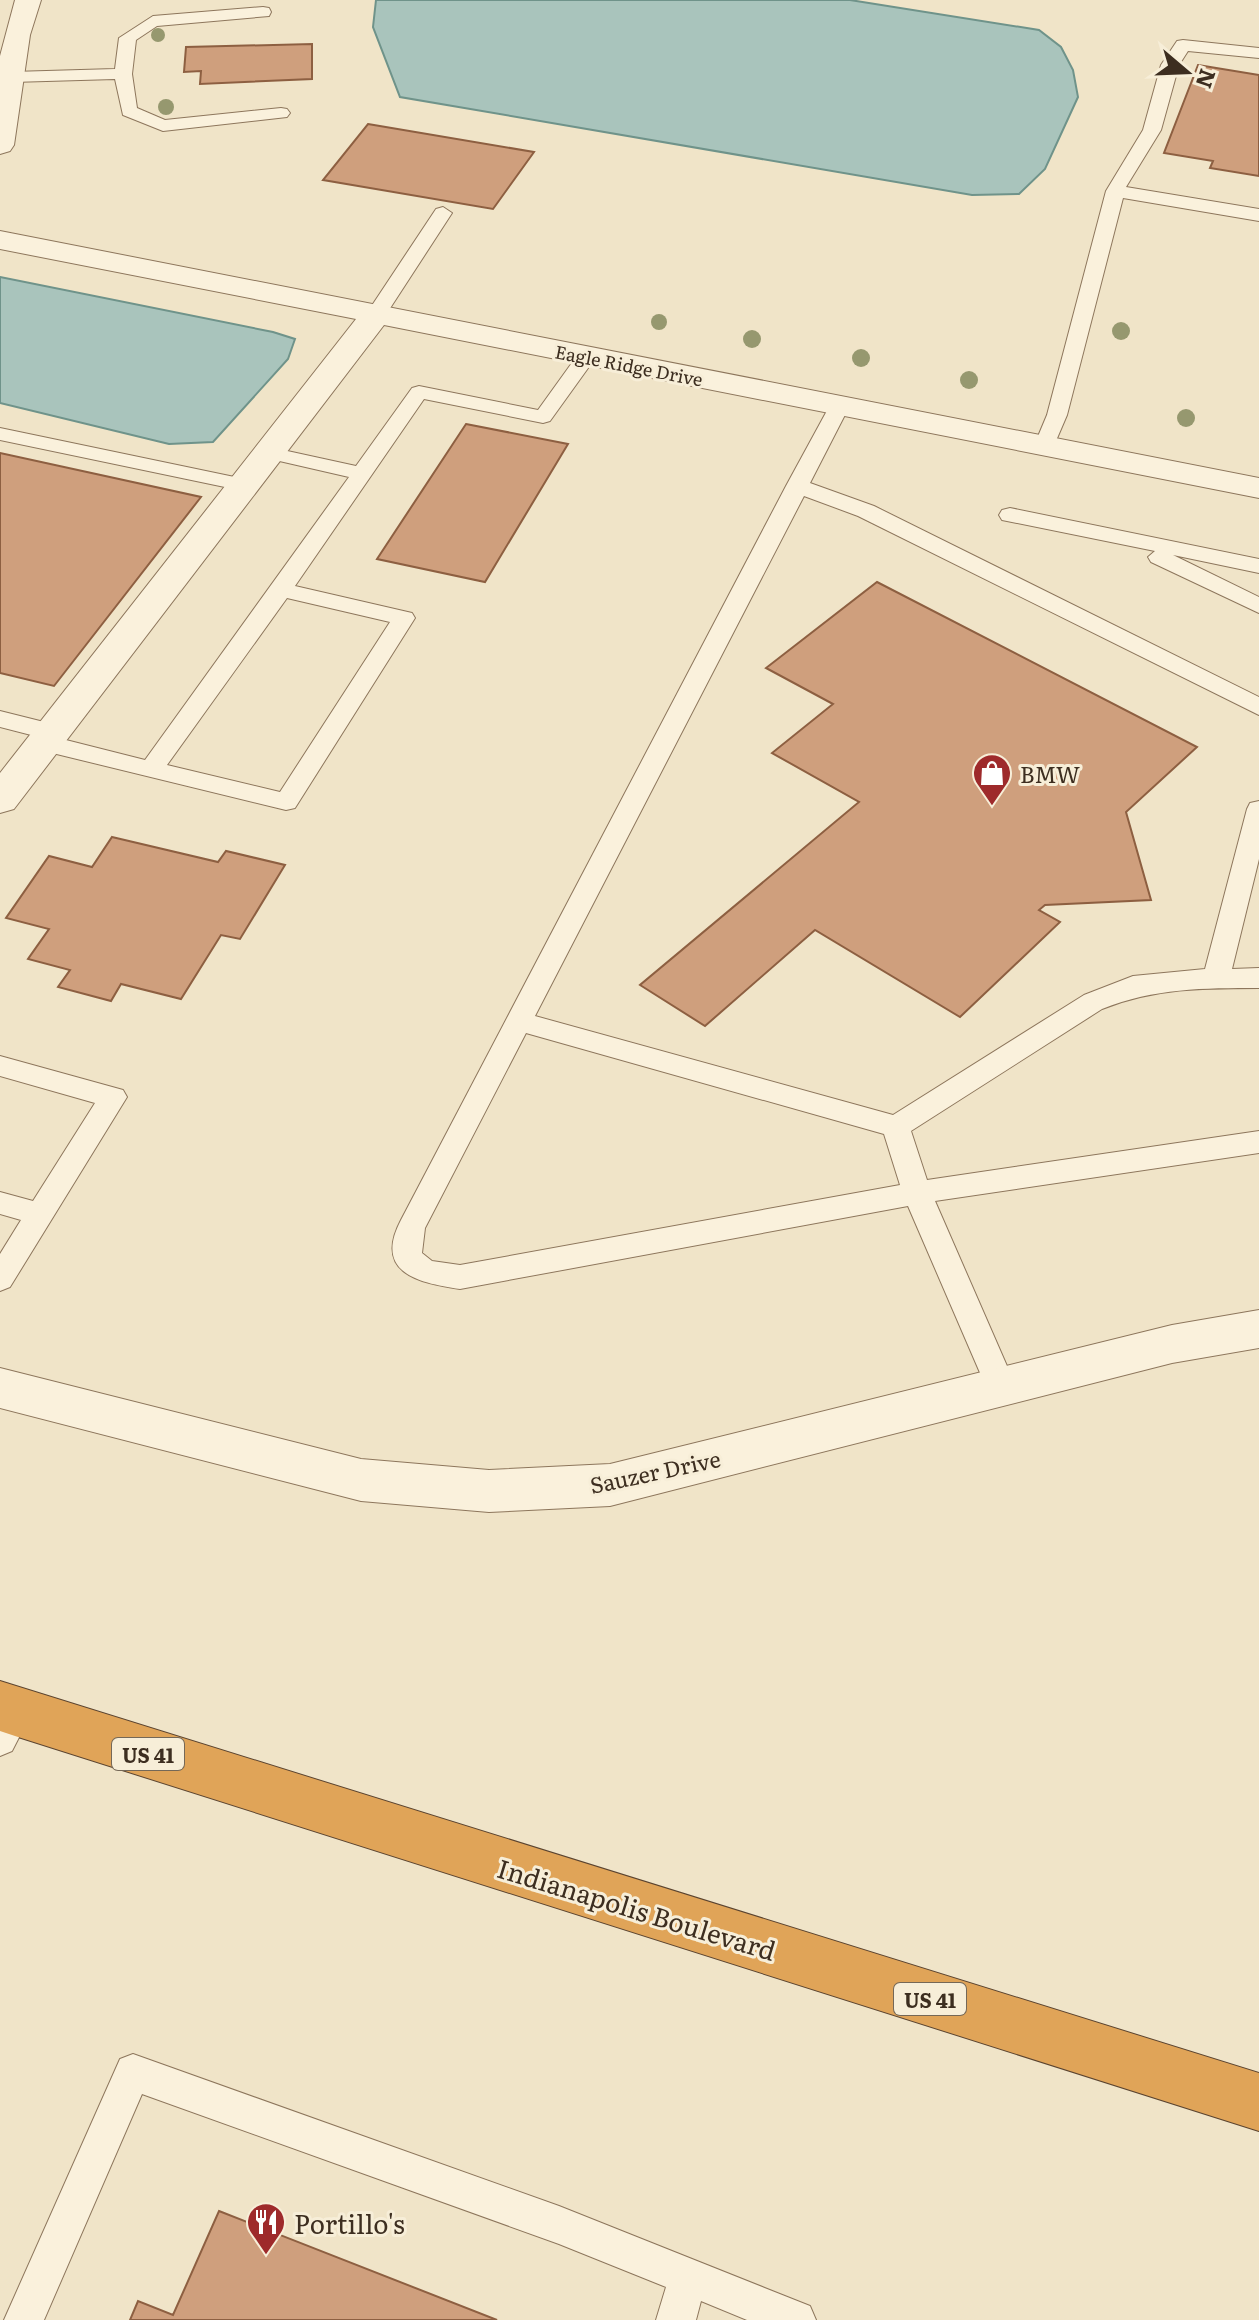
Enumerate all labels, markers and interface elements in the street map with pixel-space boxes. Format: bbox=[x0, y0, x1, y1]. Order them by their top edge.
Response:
north arrow bbox=[1147, 32, 1227, 112]
text: N bbox=[1189, 65, 1226, 93]
street label: Eagle Ridge Drive bbox=[553, 337, 705, 393]
shop icon: BMW bbox=[971, 752, 1013, 807]
place label: BMW bbox=[1020, 757, 1080, 790]
street label: Sauzer Drive bbox=[587, 1441, 723, 1501]
road number: US 41 bbox=[112, 1738, 184, 1770]
street label: Indianapolis Boulevard bbox=[493, 1847, 781, 1969]
road number: US 41 bbox=[894, 1983, 966, 2015]
restaurant icon: Portillo's bbox=[245, 2201, 287, 2256]
place label: Portillo's bbox=[294, 2203, 405, 2242]

